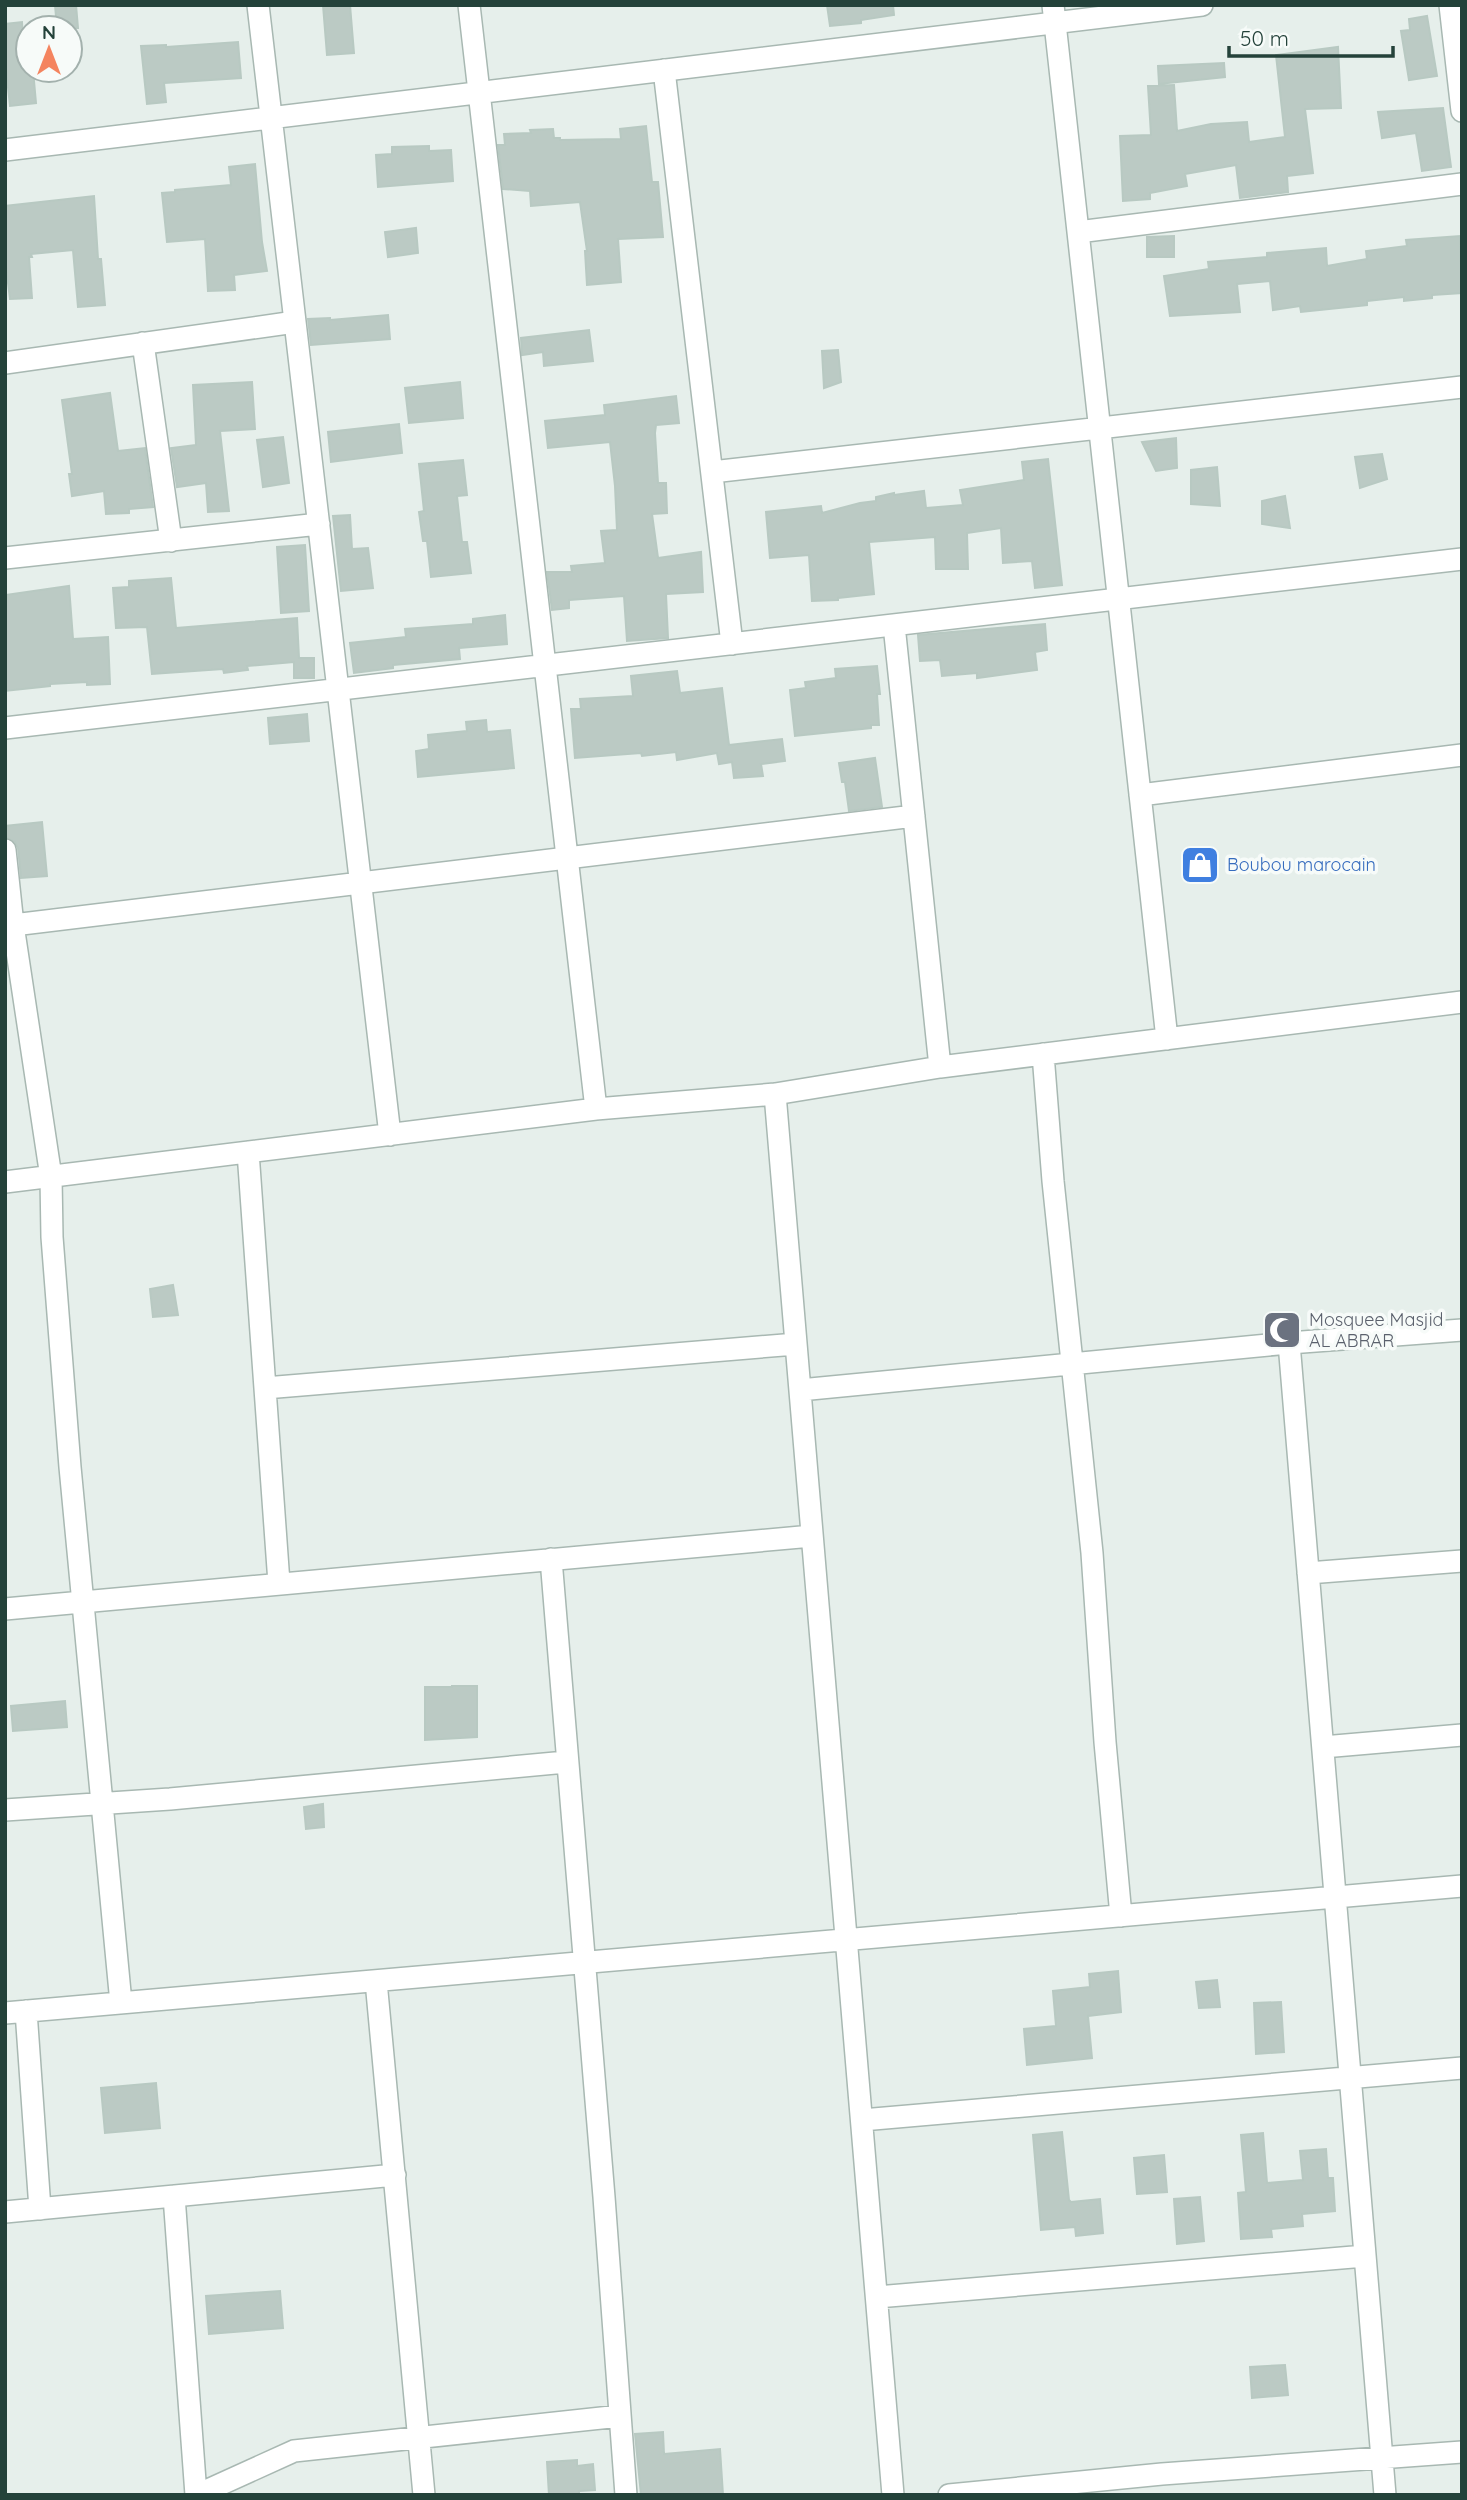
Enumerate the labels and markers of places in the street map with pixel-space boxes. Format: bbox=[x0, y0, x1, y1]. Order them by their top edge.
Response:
shop icon: Boubou marocain bbox=[1179, 844, 1221, 886]
place label: Boubou marocain bbox=[1227, 853, 1376, 876]
place label: Mosquee Masjid AL ABRAR bbox=[1309, 1308, 1443, 1352]
mosque icon: Mosquee Masjid AL ABRAR bbox=[1261, 1309, 1303, 1351]

